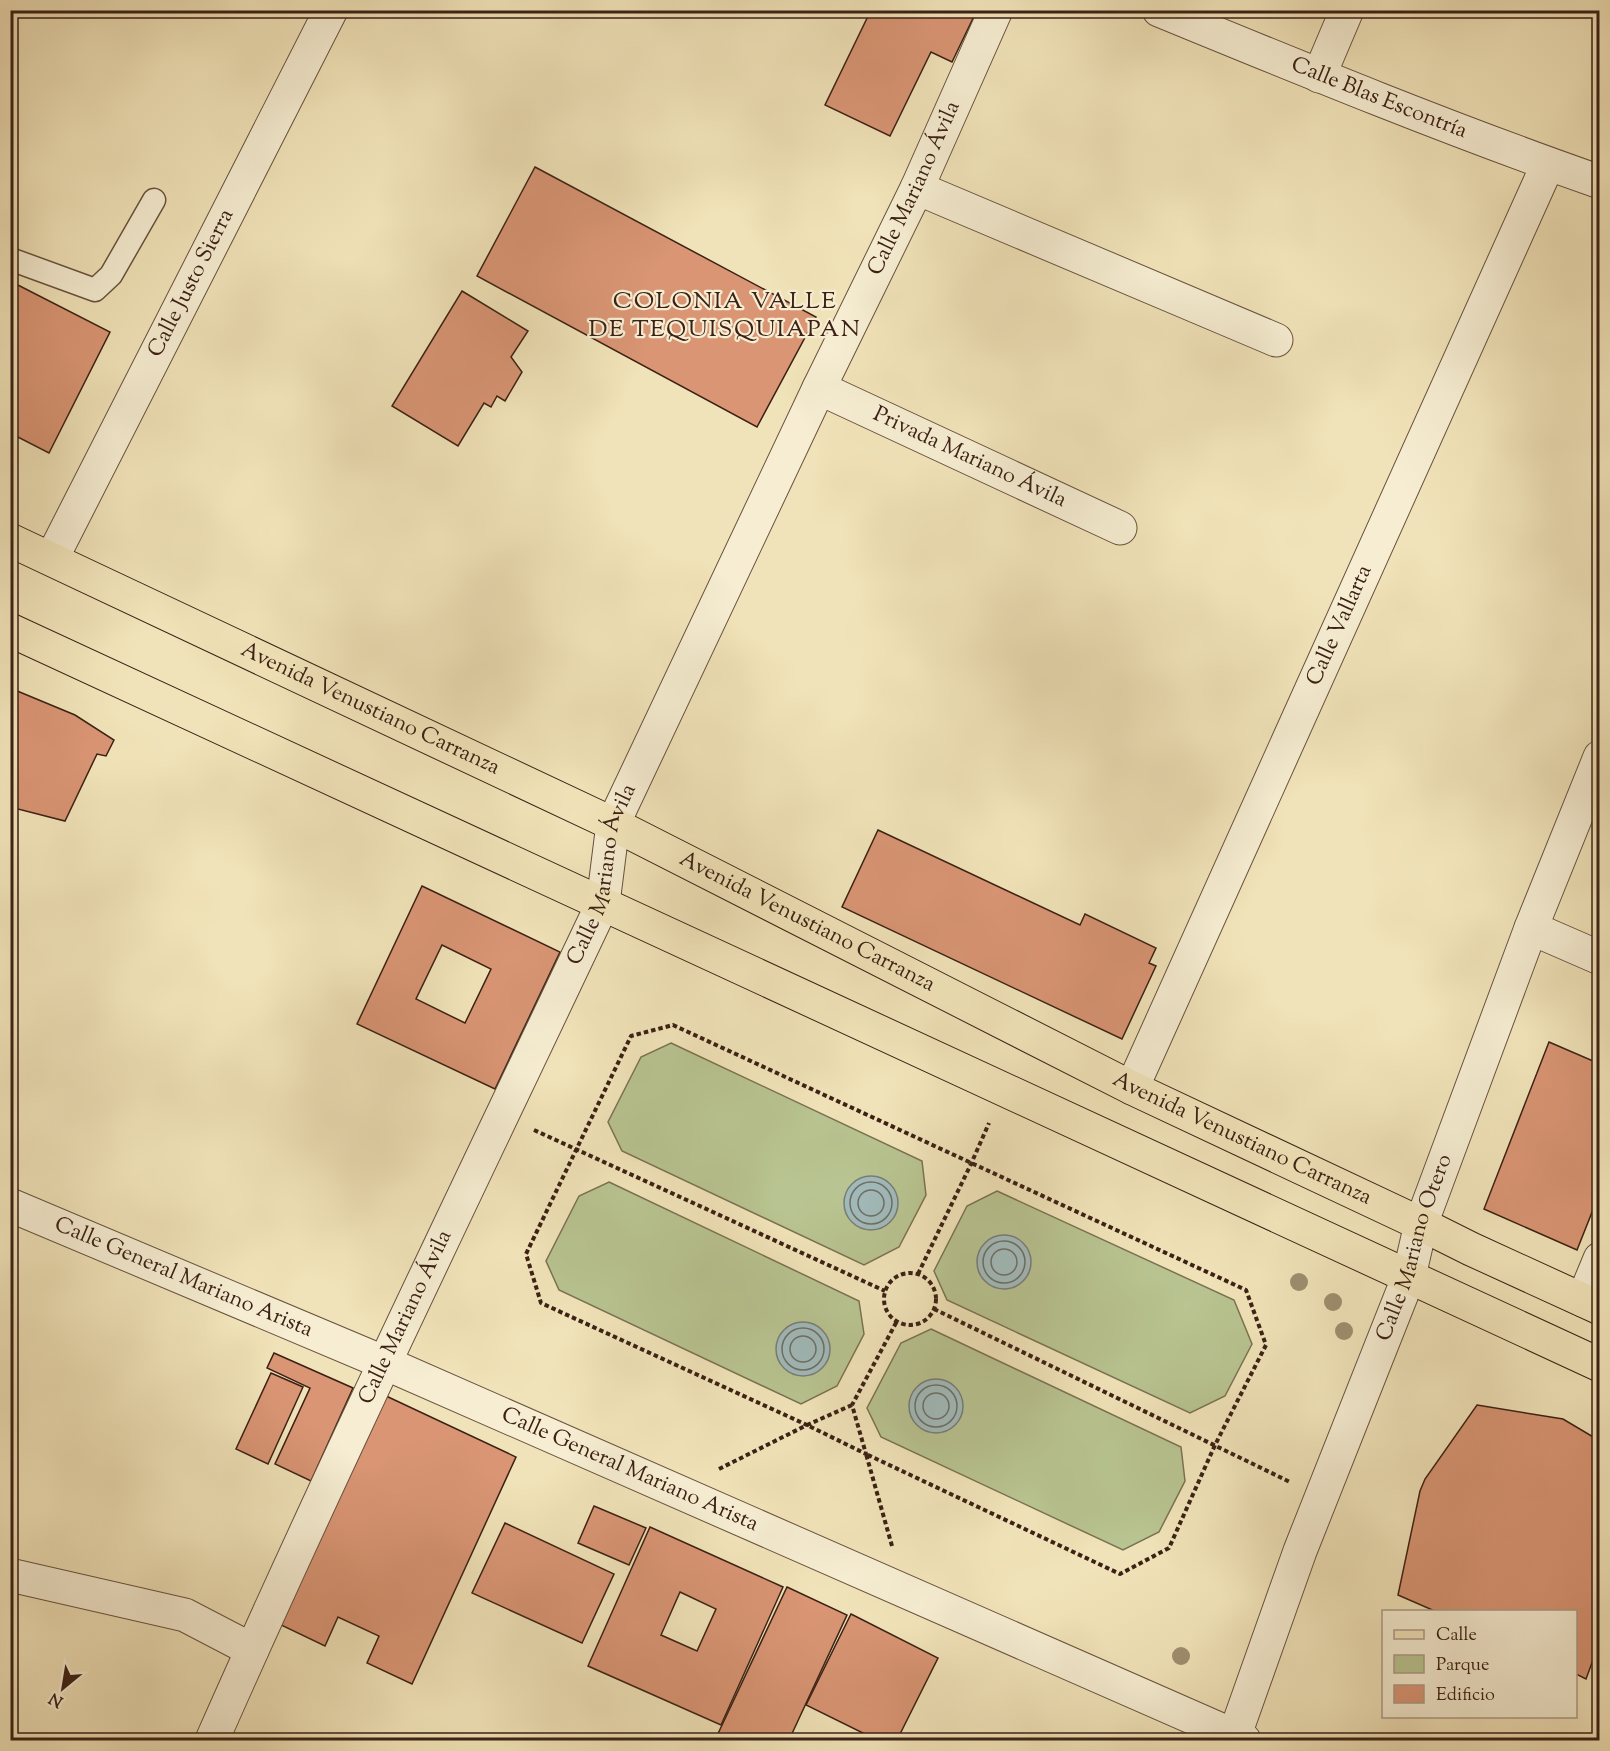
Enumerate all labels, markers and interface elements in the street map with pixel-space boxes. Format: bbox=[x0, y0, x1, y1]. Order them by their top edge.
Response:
street label: Calle Blas Escontría bbox=[1286, 50, 1471, 148]
street label: Calle Mariano Ávila bbox=[860, 96, 970, 281]
street label: Calle Justo Sierra bbox=[141, 204, 243, 363]
district label: COLONIA VALLE DE TEQUISQUIAPAN bbox=[589, 285, 861, 347]
street label: Privada Mariano Ávila bbox=[867, 399, 1072, 517]
street label: Calle Vallarta bbox=[1299, 560, 1381, 691]
street label: Avenida Venustiano Carranza bbox=[235, 635, 505, 784]
street label: Calle Mariano Ávila bbox=[560, 779, 646, 971]
street label: Avenida Venustiano Carranza bbox=[673, 844, 940, 1001]
street label: Avenida Venustiano Carranza bbox=[1107, 1064, 1377, 1214]
street label: Calle Mariano Otero bbox=[1369, 1150, 1461, 1346]
street label: Calle General Mariano Arista bbox=[49, 1209, 317, 1347]
street label: Calle Mariano Ávila bbox=[351, 1225, 461, 1410]
street label: Calle General Mariano Arista bbox=[496, 1400, 763, 1541]
legend bbox=[1382, 1610, 1577, 1718]
text: Calle bbox=[1436, 1623, 1477, 1649]
text: Parque bbox=[1436, 1653, 1489, 1679]
north arrow bbox=[33, 1658, 93, 1718]
text: Edificio bbox=[1436, 1683, 1495, 1709]
text: N bbox=[45, 1686, 68, 1712]

